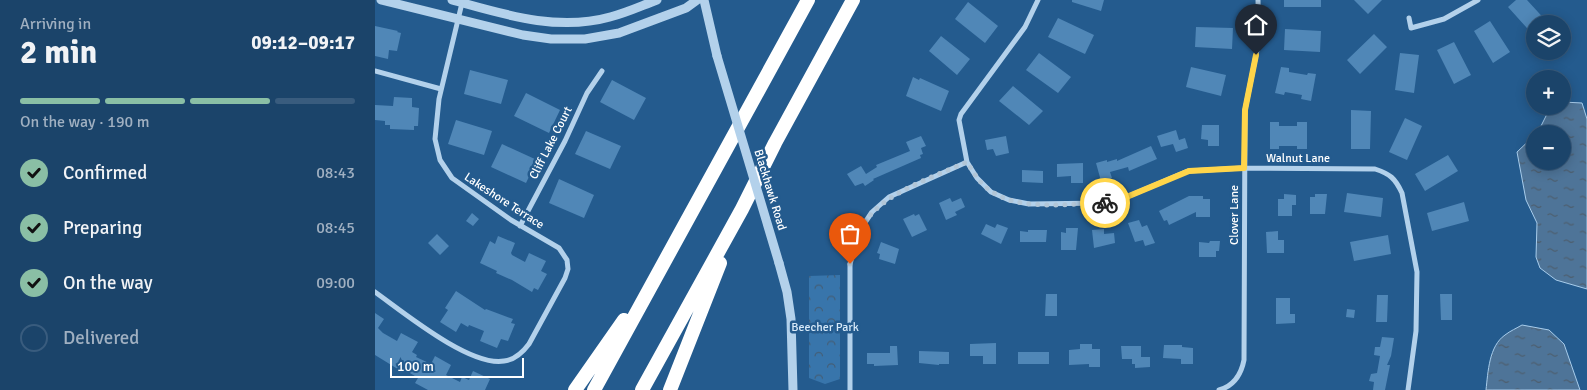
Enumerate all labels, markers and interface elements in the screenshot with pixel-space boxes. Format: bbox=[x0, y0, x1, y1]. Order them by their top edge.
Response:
pin bbox=[1235, 4, 1277, 55]
icon: home bbox=[1242, 11, 1270, 39]
text: Arriving in bbox=[20, 14, 91, 34]
map controls bbox=[1526, 15, 1571, 170]
button: layers bbox=[1526, 15, 1571, 60]
text: 09:12–09:17 bbox=[251, 31, 355, 55]
text: 2 min bbox=[20, 33, 97, 72]
button: + bbox=[1526, 70, 1571, 115]
street label: Cliff Lake Court bbox=[526, 104, 576, 182]
text: On the way · 190 m bbox=[20, 112, 150, 132]
button: − bbox=[1526, 125, 1571, 170]
street label: Blackhawk Road bbox=[751, 148, 789, 232]
street label: Walnut Lane bbox=[1266, 151, 1330, 166]
icon: check bbox=[20, 159, 48, 187]
text: Confirmed bbox=[63, 161, 147, 185]
text: 08:43 bbox=[316, 163, 355, 183]
street label: Lakeshore Terrace bbox=[461, 170, 547, 232]
courier bbox=[1080, 178, 1130, 228]
street label: Clover Lane bbox=[1227, 185, 1242, 245]
icon: bike bbox=[1091, 189, 1119, 217]
pin bbox=[829, 213, 871, 264]
icon: check bbox=[20, 214, 48, 242]
text: Preparing bbox=[63, 216, 142, 240]
text: 08:45 bbox=[316, 218, 355, 238]
icon: bag bbox=[836, 220, 864, 248]
icon: check bbox=[20, 269, 48, 297]
text: On the way bbox=[63, 271, 153, 295]
text: 09:00 bbox=[316, 273, 355, 293]
park label: Beecher Park bbox=[791, 320, 859, 335]
text: Delivered bbox=[63, 326, 139, 350]
scale bar bbox=[390, 355, 524, 378]
text: 100 m bbox=[397, 358, 434, 375]

